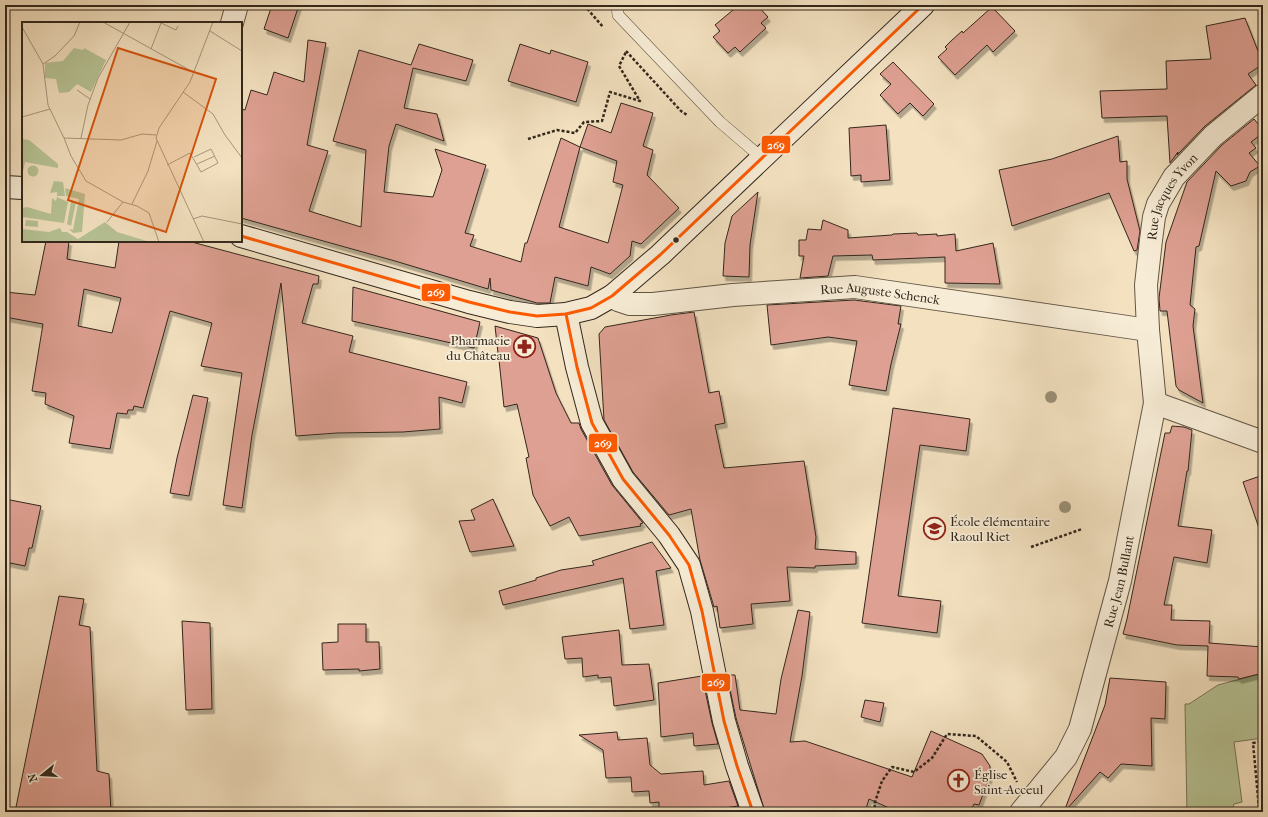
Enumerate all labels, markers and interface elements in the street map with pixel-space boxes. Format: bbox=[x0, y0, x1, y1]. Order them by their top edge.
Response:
inset map bbox=[22, 22, 242, 242]
line badge: 269 bbox=[761, 135, 791, 154]
text: 269 bbox=[767, 139, 785, 152]
street label: Rue Jacques Yvon bbox=[1144, 150, 1201, 241]
unlabelled marker bbox=[671, 235, 681, 245]
street label: Rue Auguste Schenck bbox=[820, 279, 941, 307]
line badge: 269 bbox=[421, 283, 451, 302]
text: 269 bbox=[427, 286, 445, 299]
place label: Pharmacie du Château bbox=[446, 333, 511, 363]
pharmacy icon: Pharmacie du Château bbox=[512, 334, 538, 360]
line badge: 269 bbox=[588, 433, 618, 453]
text: 269 bbox=[594, 437, 612, 450]
place label: École élémentaire Raoul Riet bbox=[950, 514, 1051, 544]
school or university icon: École élémentaire Raoul Riet bbox=[921, 515, 947, 541]
street label: Rue Jean Bullant bbox=[1100, 534, 1136, 629]
line badge: 269 bbox=[701, 673, 731, 692]
text: 269 bbox=[707, 676, 725, 689]
north arrow bbox=[22, 755, 62, 795]
place label: Église Saint-Acceul bbox=[974, 767, 1044, 797]
church icon: Église Saint-Acceul bbox=[945, 768, 971, 794]
text: N bbox=[25, 771, 40, 784]

